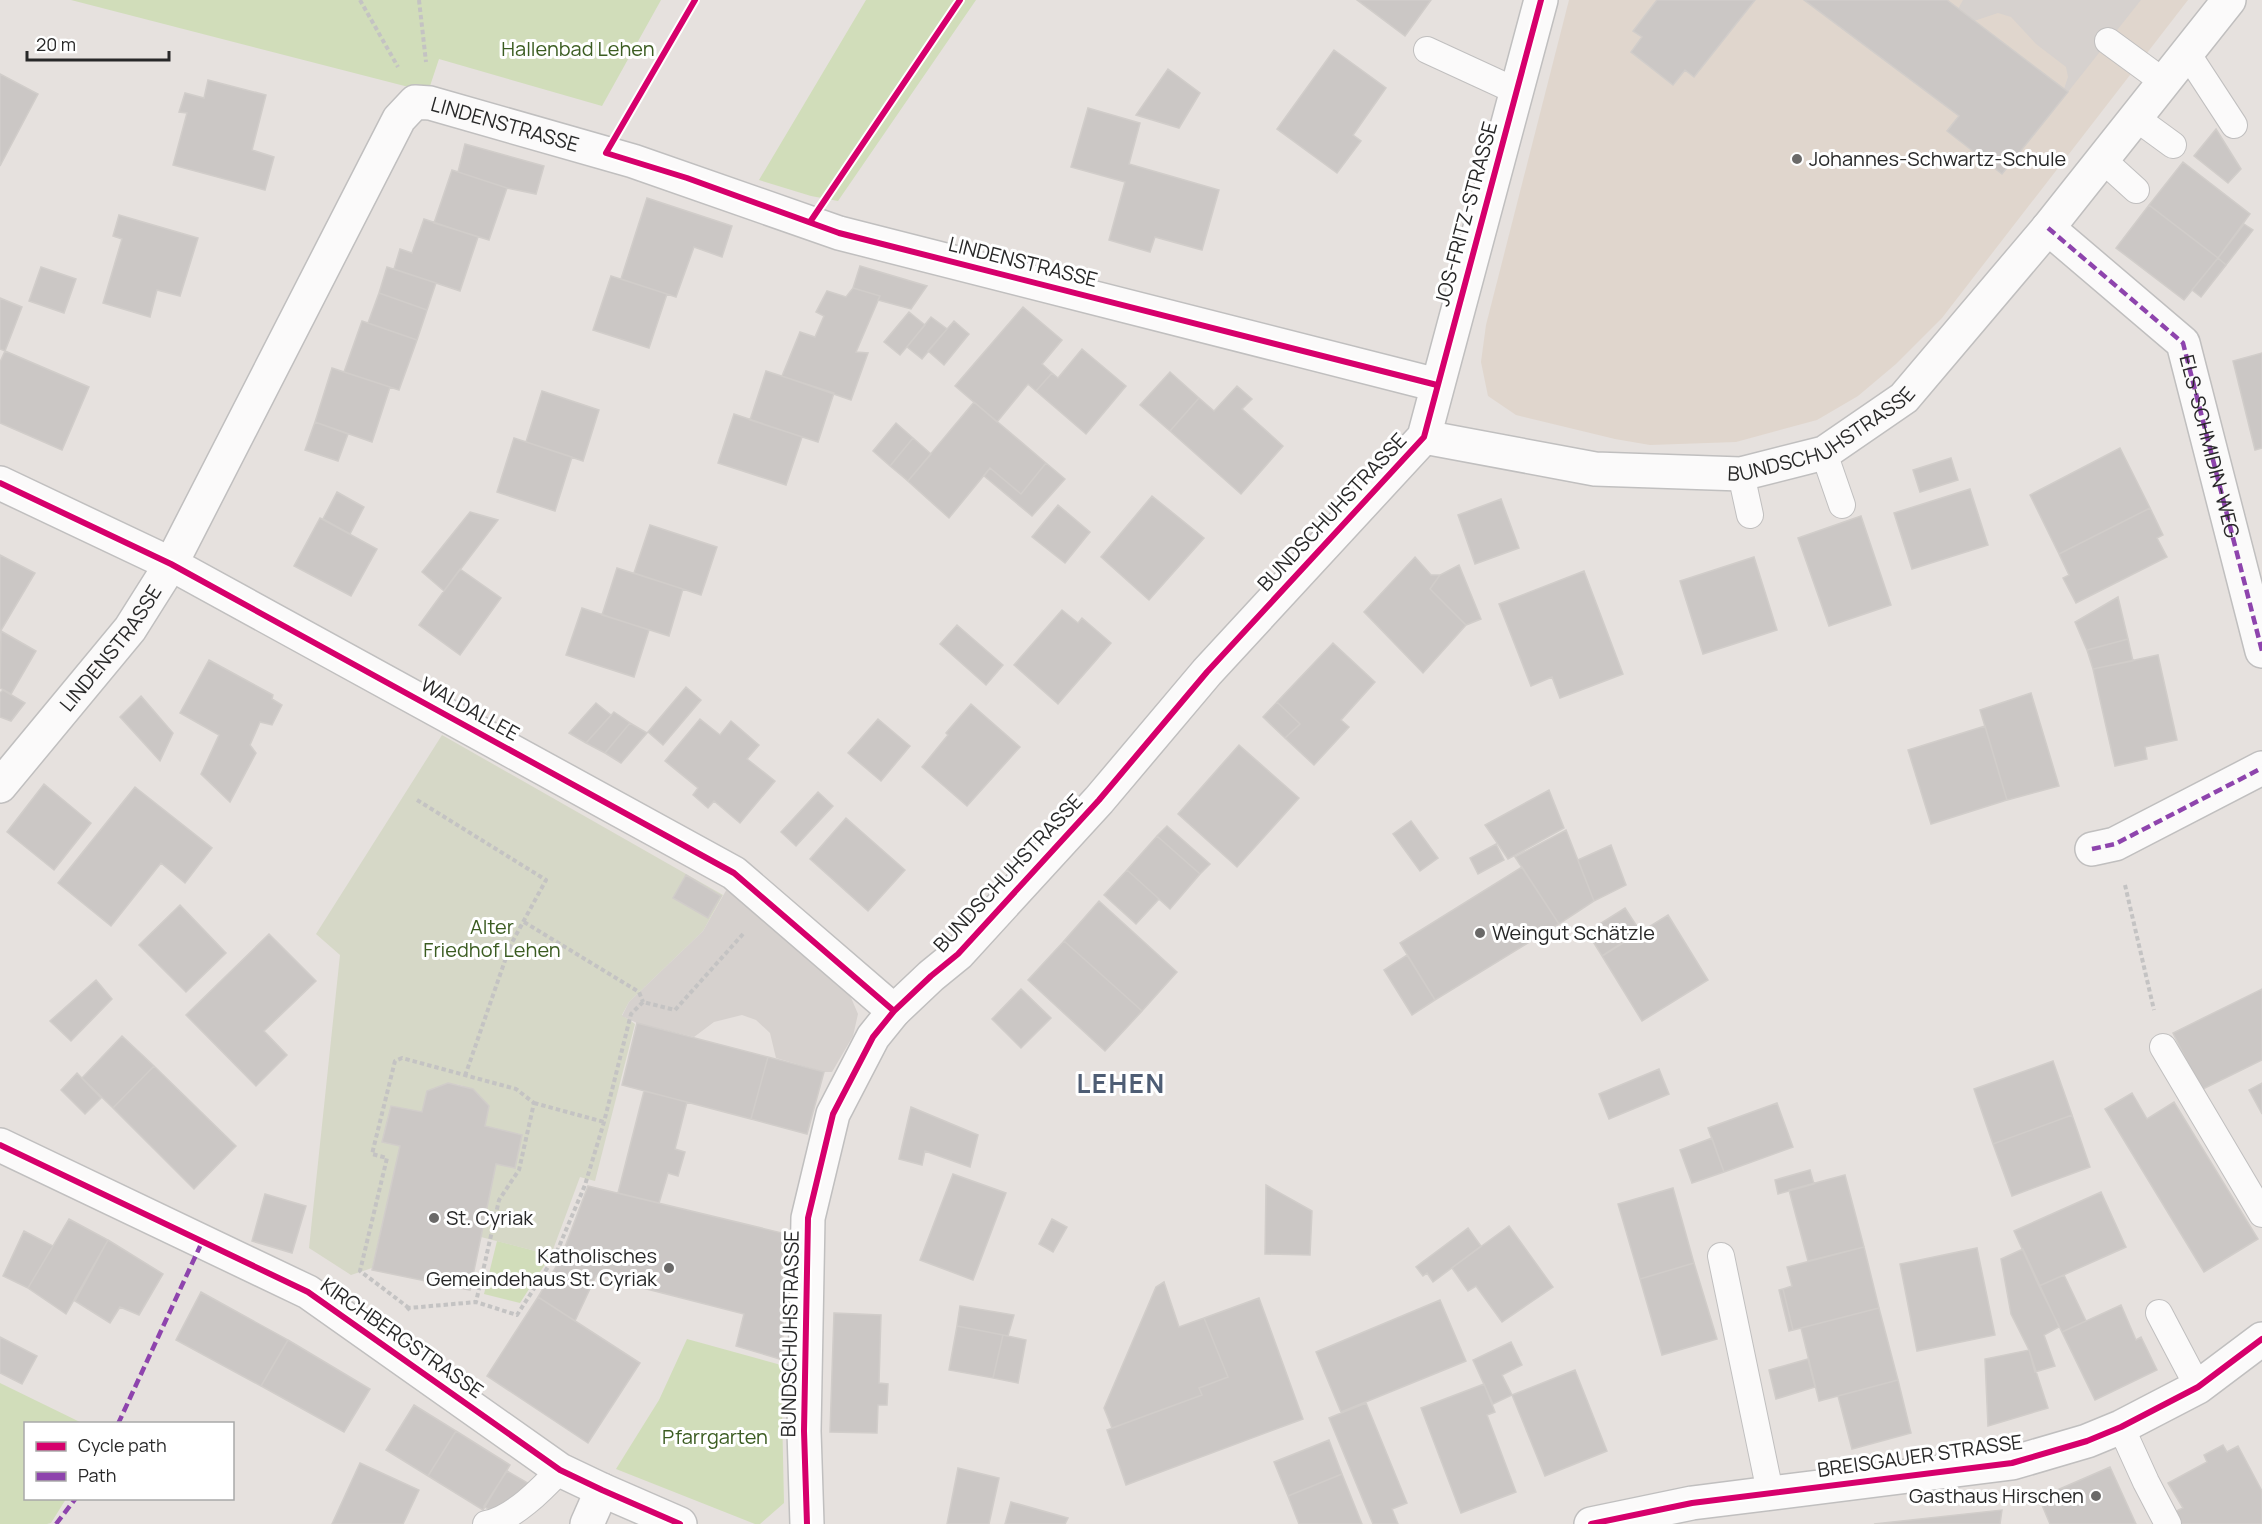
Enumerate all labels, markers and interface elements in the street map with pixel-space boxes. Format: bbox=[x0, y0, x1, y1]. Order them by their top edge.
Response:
scale bar bbox=[27, 24, 170, 62]
text: 20 m bbox=[36, 32, 76, 56]
park label: Hallenbad Lehen bbox=[501, 35, 655, 62]
street label: LINDENSTRASSE bbox=[428, 90, 582, 158]
street label: JOS-FRITZ-STRASSE bbox=[1428, 119, 1503, 309]
place label: Johannes-Schwartz-Schule bbox=[1809, 145, 2066, 172]
marker: Johannes-Schwartz-Schule bbox=[1790, 152, 1804, 166]
street label: LINDENSTRASSE bbox=[946, 230, 1100, 293]
street label: ELS-SCHMIDIN-WEG bbox=[2174, 352, 2246, 541]
street label: BUNDSCHUHSTRASSE bbox=[1727, 381, 1921, 487]
street label: BUNDSCHUHSTRASSE bbox=[1251, 427, 1412, 597]
street label: LINDENSTRASSE bbox=[53, 580, 167, 717]
street label: WALDALLEE bbox=[416, 670, 525, 747]
street label: BUNDSCHUHSTRASSE bbox=[927, 788, 1088, 958]
park label: Alter Friedhof Lehen bbox=[423, 913, 561, 963]
place label: Weingut Schätzle bbox=[1492, 919, 1655, 946]
marker: Weingut Schätzle bbox=[1473, 926, 1487, 940]
district label: LEHEN bbox=[1076, 1065, 1166, 1101]
place label: St. Cyriak bbox=[446, 1204, 534, 1231]
marker: St. Cyriak bbox=[427, 1211, 441, 1225]
street label: BUNDSCHUHSTRASSE bbox=[774, 1230, 805, 1438]
place label: Katholisches Gemeindehaus St. Cyriak bbox=[426, 1242, 658, 1292]
marker: Katholisches Gemeindehaus St. Cyriak bbox=[662, 1261, 676, 1275]
street label: KIRCHBERGSTRASSE bbox=[316, 1271, 489, 1404]
legend bbox=[24, 1422, 234, 1500]
park label: Pfarrgarten bbox=[662, 1423, 768, 1450]
street label: BREISGAUER STRASSE bbox=[1816, 1428, 2024, 1483]
text: Cycle path bbox=[78, 1433, 167, 1457]
text: Path bbox=[78, 1463, 116, 1487]
place label: Gasthaus Hirschen bbox=[1909, 1482, 2084, 1509]
marker: Gasthaus Hirschen bbox=[2089, 1489, 2103, 1503]

